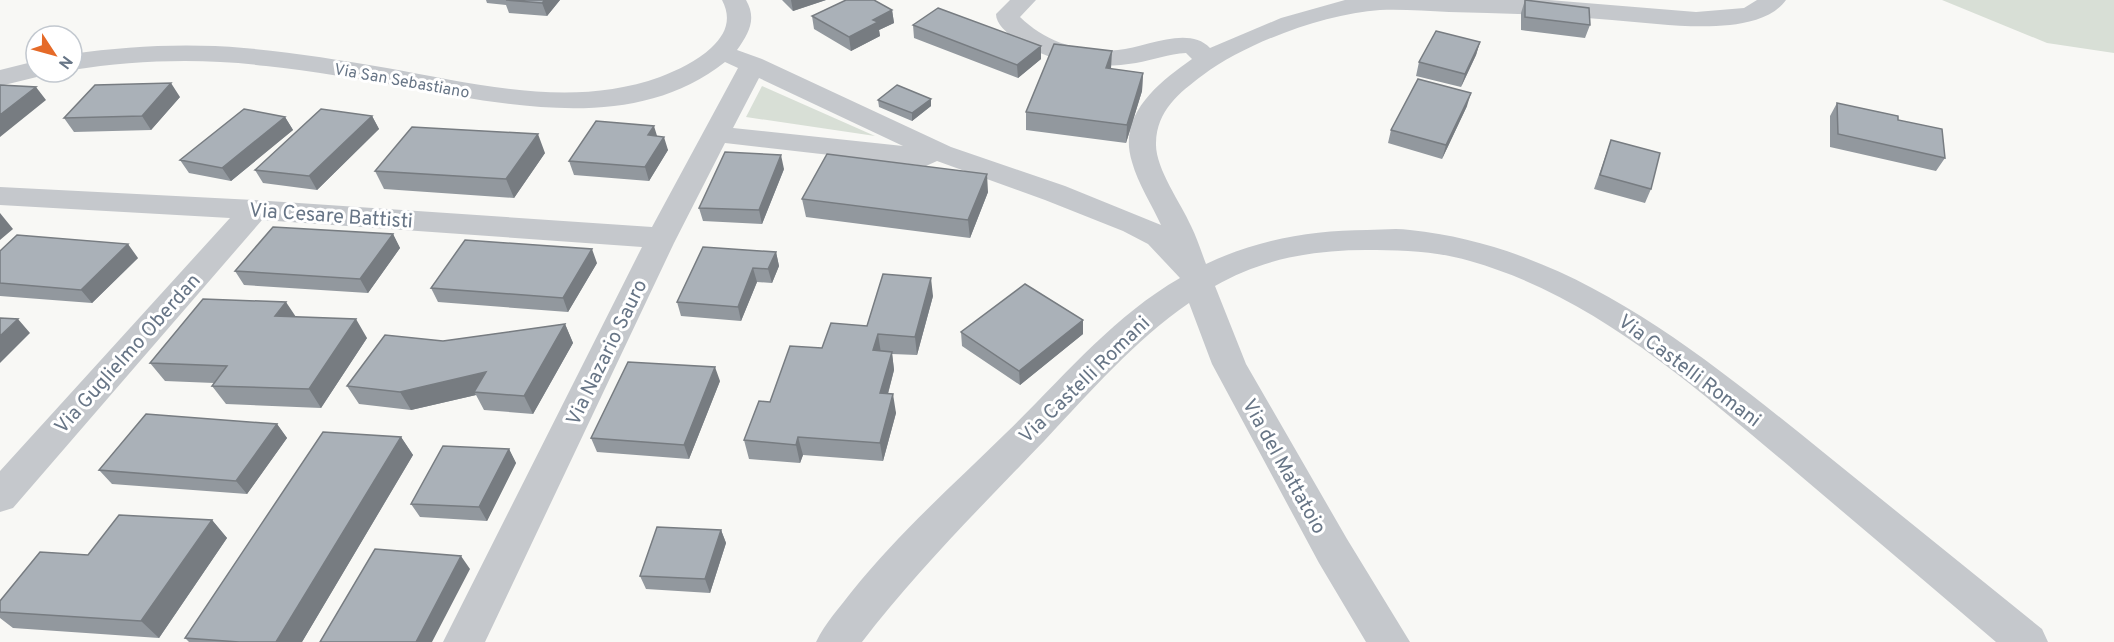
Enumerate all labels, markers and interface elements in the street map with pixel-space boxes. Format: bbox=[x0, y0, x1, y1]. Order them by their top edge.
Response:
north arrow bbox=[24, 24, 84, 84]
text: N bbox=[53, 51, 76, 72]
street label: Via San Sebastiano bbox=[332, 60, 471, 104]
street label: Via Cesare Battisti bbox=[248, 198, 414, 236]
street label: Via Guglielmo Oberdan bbox=[50, 269, 207, 440]
street label: Via Nazario Sauro bbox=[561, 276, 654, 430]
street label: Via Castelli Romani bbox=[1612, 309, 1765, 434]
street label: Via Castelli Romani bbox=[1014, 311, 1156, 450]
street label: Via del Mattatoio bbox=[1235, 395, 1331, 539]

